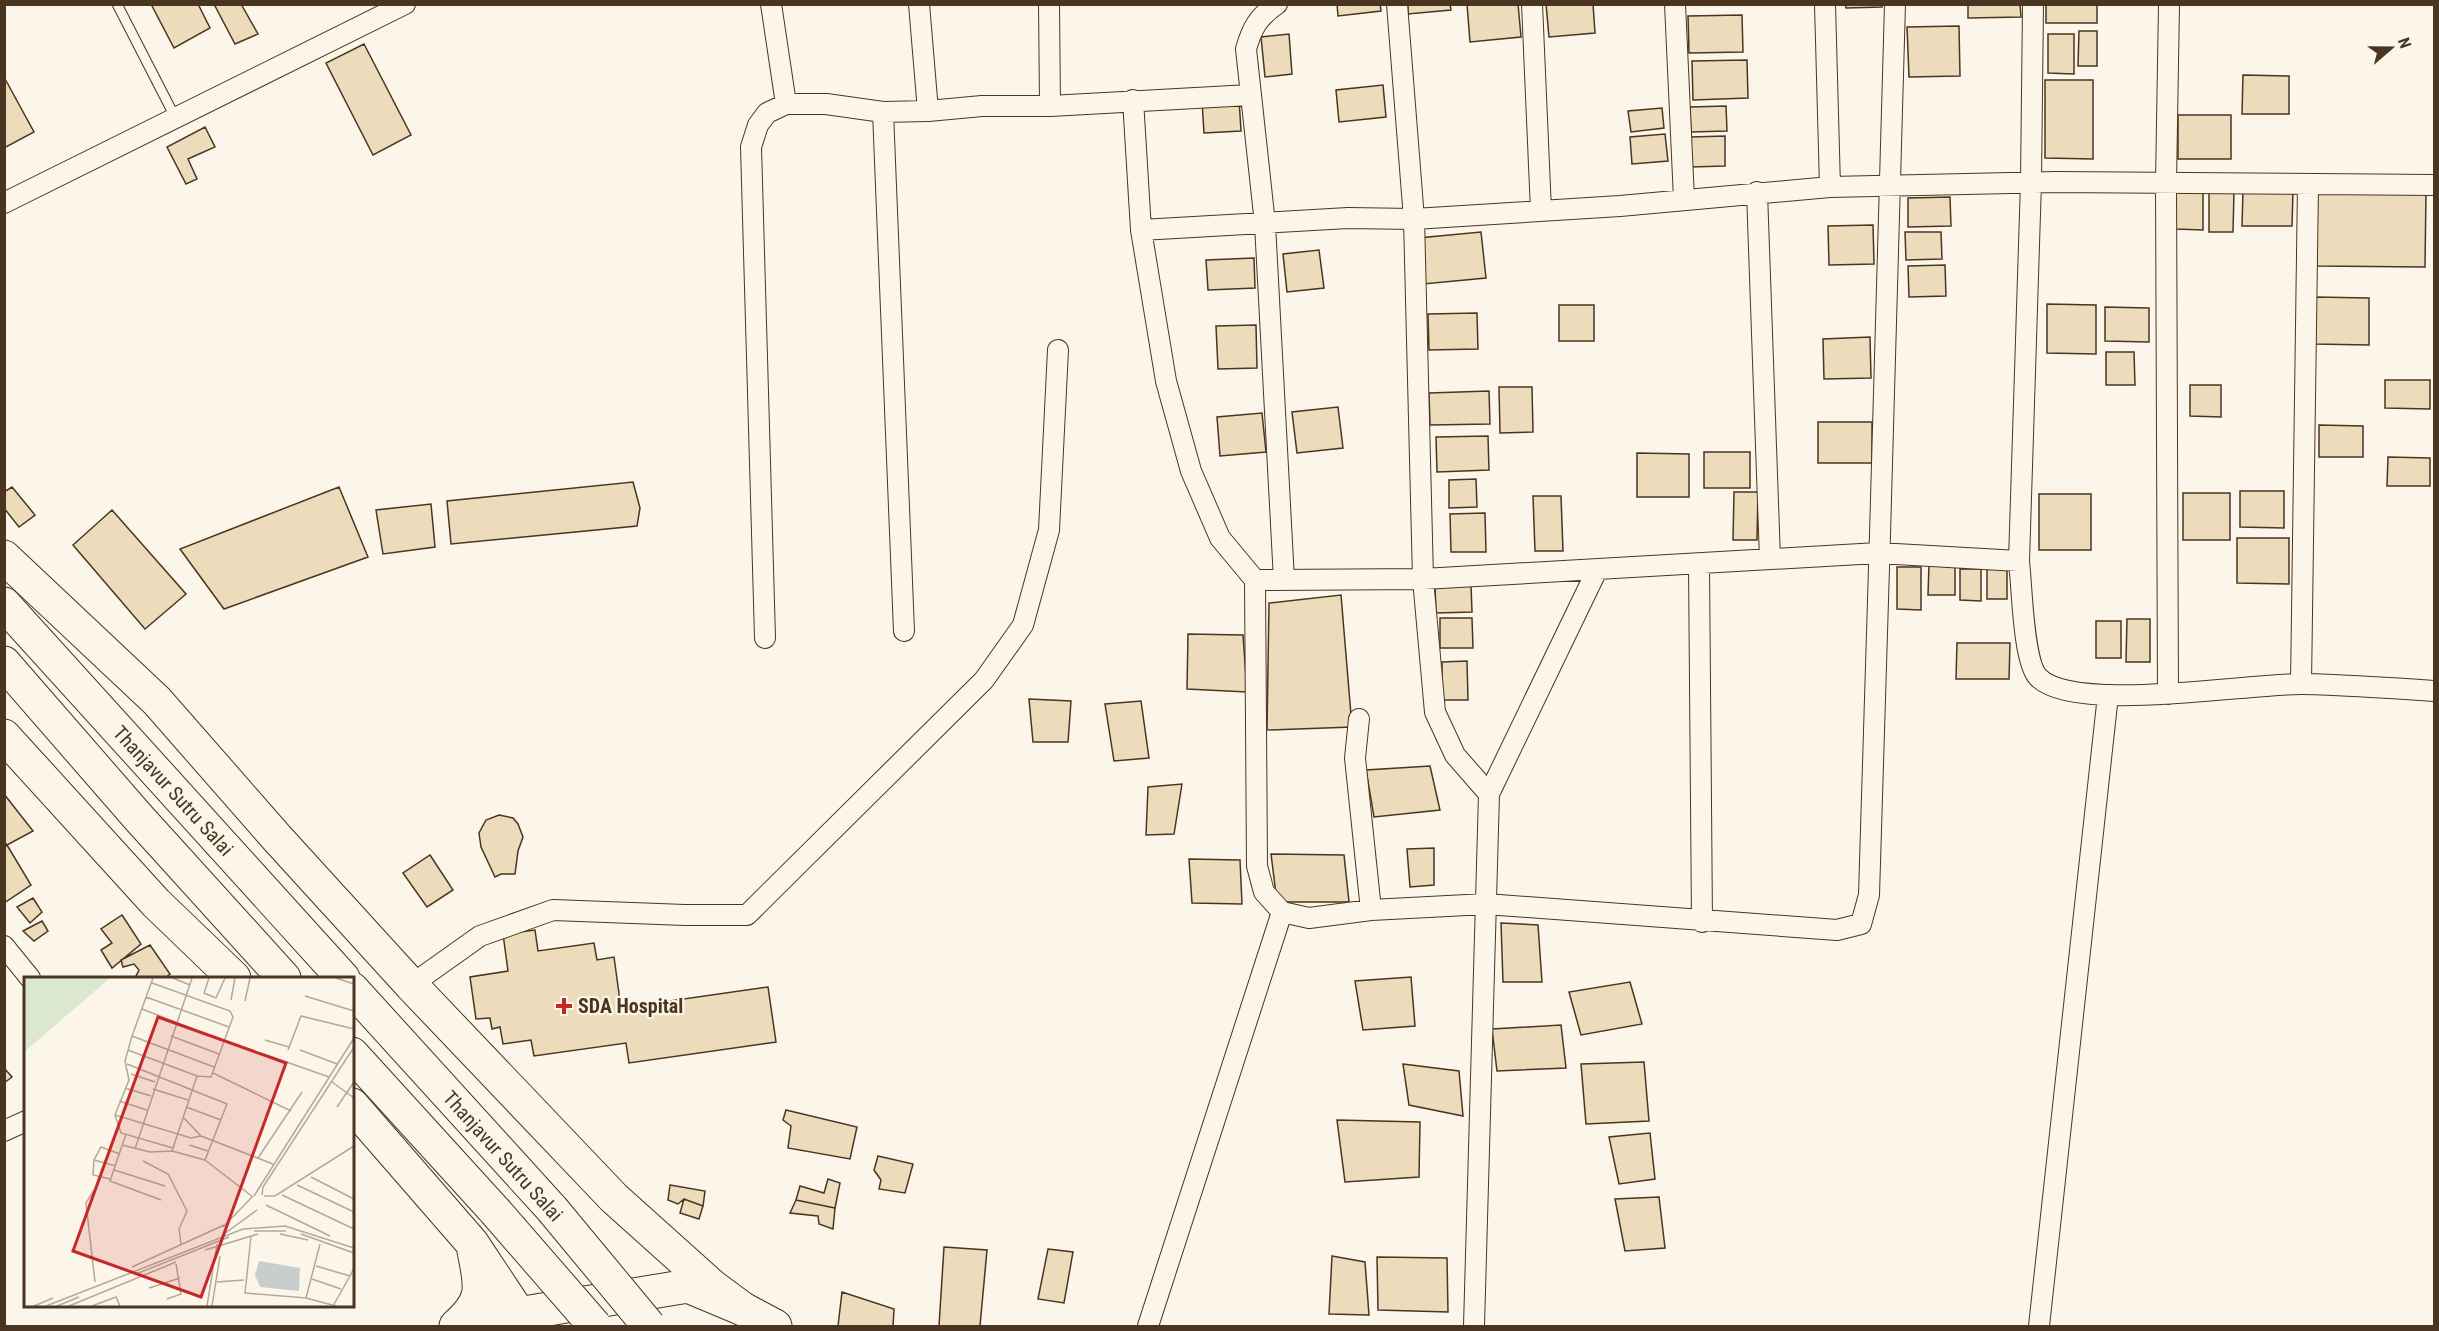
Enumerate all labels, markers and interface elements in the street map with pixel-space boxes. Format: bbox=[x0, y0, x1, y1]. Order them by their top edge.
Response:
north arrow bbox=[2361, 18, 2421, 78]
text: N bbox=[2394, 35, 2415, 51]
street label: Thanjavur Sutru Salai bbox=[108, 721, 238, 861]
inset map bbox=[24, 977, 354, 1307]
place label: SDA Hospital bbox=[578, 994, 683, 1018]
marker: SDA Hospital bbox=[555, 997, 573, 1015]
street label: Thanjavur Sutru Salai bbox=[438, 1086, 568, 1226]

